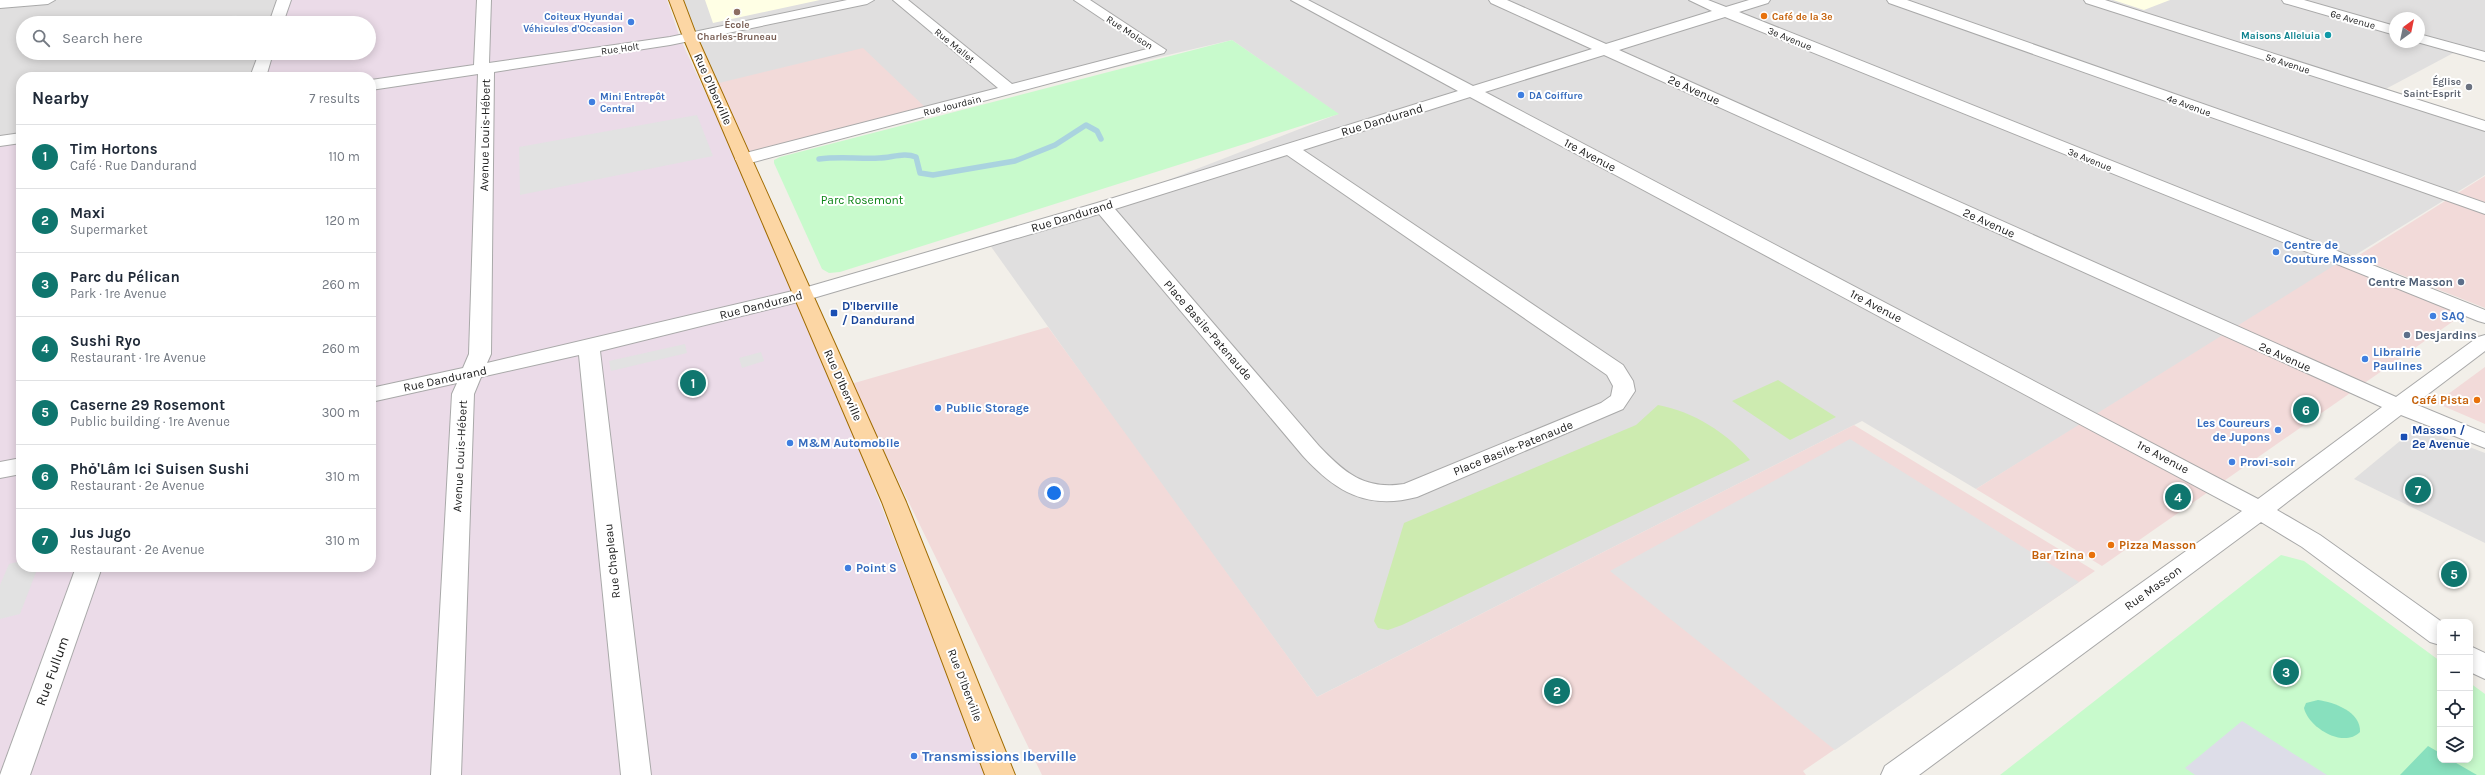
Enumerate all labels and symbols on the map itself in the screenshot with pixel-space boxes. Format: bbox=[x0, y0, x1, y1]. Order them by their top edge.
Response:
marker: École Charles-Bruneau bbox=[732, 7, 742, 17]
street label: 6e Avenue bbox=[2329, 8, 2377, 32]
place label: Coiteux Hyundai Véhicules d'Occasion bbox=[523, 11, 623, 35]
marker: Café de la 3e bbox=[1759, 11, 1769, 21]
place label: Café de la 3e bbox=[1772, 11, 1833, 23]
north arrow bbox=[2389, 12, 2425, 48]
street label: Rue Molson bbox=[1104, 13, 1155, 52]
marker: Coiteux Hyundai Véhicules d'Occasion bbox=[626, 17, 636, 27]
place label: École Charles-Bruneau bbox=[697, 17, 777, 43]
street label: 3e Avenue bbox=[1766, 25, 1813, 53]
street label: Rue Mallet bbox=[932, 26, 977, 66]
place label: Maisons Alleluia bbox=[2241, 30, 2320, 42]
marker: Maisons Alleluia bbox=[2323, 30, 2333, 40]
street label: Rue Holt bbox=[600, 40, 640, 58]
street label: Rue D'Iberville bbox=[691, 51, 735, 127]
street label: 5e Avenue bbox=[2264, 51, 2311, 77]
street label: 2e Avenue bbox=[1666, 72, 1722, 108]
place label: Église Saint-Esprit bbox=[2403, 74, 2461, 100]
street label: Avenue Louis-Hébert bbox=[477, 78, 493, 191]
marker: Église Saint-Esprit bbox=[2464, 82, 2474, 92]
marker: DA Coiffure bbox=[1516, 90, 1526, 100]
place label: DA Coiffure bbox=[1529, 90, 1583, 102]
place label: Mini Entrepôt Central bbox=[600, 91, 665, 115]
street label: 4e Avenue bbox=[2165, 92, 2212, 119]
street label: Rue Jourdain bbox=[922, 93, 982, 119]
marker: Mini Entrepôt Central bbox=[587, 97, 597, 107]
street label: Rue Dandurand bbox=[1339, 101, 1425, 139]
street label: 1re Avenue bbox=[1562, 135, 1618, 175]
street label: 3e Avenue bbox=[2066, 146, 2113, 174]
park label: Parc Rosemont bbox=[821, 193, 904, 207]
street label: Rue Dandurand bbox=[1029, 197, 1115, 235]
street label: 2e Avenue bbox=[1961, 205, 2017, 241]
place label: Centre de Couture Masson bbox=[2284, 238, 2377, 266]
marker: Centre de Couture Masson bbox=[2271, 247, 2281, 257]
place label: Centre Masson bbox=[2368, 275, 2453, 289]
street label: Place Basile-Patenaude bbox=[1161, 277, 1255, 383]
marker: Centre Masson bbox=[2456, 277, 2466, 287]
street label: 1re Avenue bbox=[1848, 286, 1904, 326]
street label: Rue Dandurand bbox=[718, 288, 804, 322]
place label: D'Iberville / Dandurand bbox=[842, 299, 915, 327]
marker: D'Iberville / Dandurand bbox=[829, 308, 839, 318]
place label: SAQ bbox=[2441, 309, 2464, 323]
marker: SAQ bbox=[2428, 311, 2438, 321]
place label: Desjardins bbox=[2415, 328, 2477, 342]
marker: Desjardins bbox=[2402, 330, 2412, 340]
street label: 2e Avenue bbox=[2257, 339, 2313, 375]
place label: Librairie Paulines bbox=[2373, 345, 2422, 373]
street label: Rue D'Iberville bbox=[821, 347, 865, 423]
marker: Librairie Paulines bbox=[2360, 354, 2370, 364]
street label: Rue Dandurand bbox=[402, 363, 488, 395]
pin: 1 bbox=[680, 368, 706, 398]
place label: Café Pista bbox=[2412, 393, 2469, 407]
pin: 6 bbox=[2293, 395, 2319, 425]
marker: Café Pista bbox=[2472, 395, 2482, 405]
street label: Avenue Louis-Hébert bbox=[450, 399, 470, 512]
place label: Public Storage bbox=[946, 401, 1029, 415]
marker: Public Storage bbox=[933, 403, 943, 413]
place label: Les Coureurs de Jupons bbox=[2197, 416, 2270, 444]
street label: Place Basile-Patenaude bbox=[1451, 418, 1575, 478]
place label: Masson / 2e Avenue bbox=[2412, 423, 2470, 451]
marker: Les Coureurs de Jupons bbox=[2273, 425, 2283, 435]
marker: Masson / 2e Avenue bbox=[2399, 432, 2409, 442]
place label: M&M Automobile bbox=[798, 436, 900, 450]
street label: 1re Avenue bbox=[2135, 437, 2191, 477]
marker: M&M Automobile bbox=[785, 438, 795, 448]
place label: Provi-soir bbox=[2240, 455, 2295, 469]
marker: Provi-soir bbox=[2227, 457, 2237, 467]
pin: 7 bbox=[2405, 475, 2431, 505]
pin: 4 bbox=[2165, 482, 2191, 512]
your location bbox=[1044, 483, 1064, 503]
street label: Rue Chapleau bbox=[601, 523, 623, 599]
place label: Pizza Masson bbox=[2119, 538, 2196, 552]
marker: Pizza Masson bbox=[2106, 540, 2116, 550]
place label: Bar Tzina bbox=[2032, 548, 2084, 562]
marker: Bar Tzina bbox=[2087, 550, 2097, 560]
pin: 5 bbox=[2441, 559, 2467, 589]
place label: Point S bbox=[856, 561, 897, 575]
marker: Point S bbox=[843, 563, 853, 573]
street label: Rue Masson bbox=[2122, 563, 2184, 613]
street label: Rue Fullum bbox=[32, 634, 73, 708]
street label: Rue D'Iberville bbox=[945, 647, 985, 723]
pin: 3 bbox=[2273, 657, 2299, 687]
pin: 2 bbox=[1544, 676, 1570, 706]
place label: Transmissions Iberville bbox=[922, 748, 1076, 765]
marker: Transmissions Iberville bbox=[909, 751, 919, 761]

